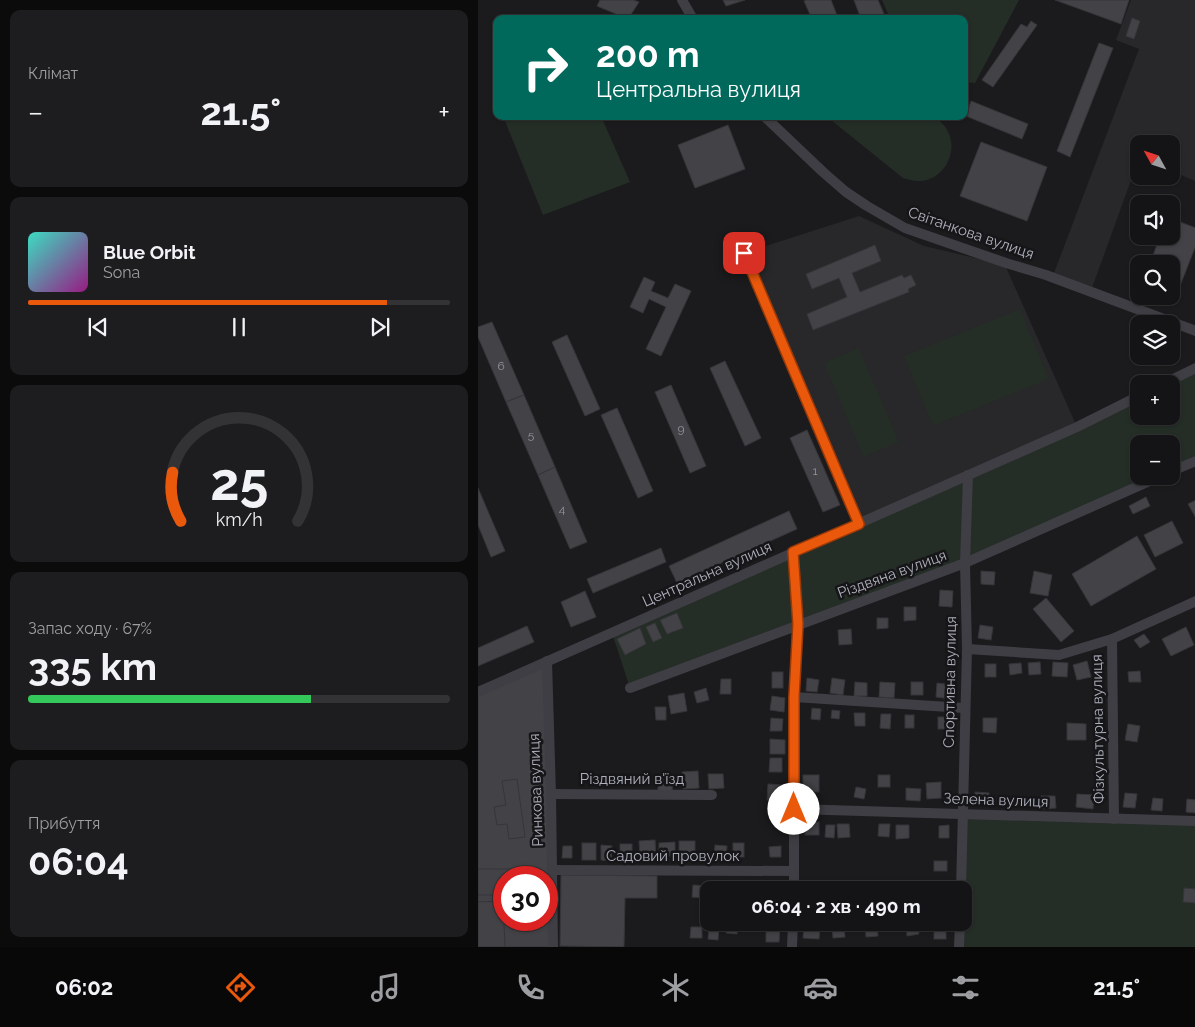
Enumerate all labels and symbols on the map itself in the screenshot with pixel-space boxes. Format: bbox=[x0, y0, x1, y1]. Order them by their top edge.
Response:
north arrow bbox=[1130, 135, 1180, 185]
street label: Світанкова вулиця bbox=[906, 203, 1036, 263]
pin bbox=[723, 232, 765, 274]
house number: 6 bbox=[497, 359, 505, 373]
house number: 9 bbox=[677, 422, 685, 436]
house number: 5 bbox=[528, 428, 535, 442]
house number: 1 bbox=[812, 464, 818, 478]
house number: 4 bbox=[559, 502, 566, 516]
street label: Центральна вулиця bbox=[639, 537, 775, 611]
street label: Різдвяна вулиця bbox=[835, 546, 949, 602]
street label: Спортивна вулиця bbox=[940, 616, 960, 748]
street label: Фізкультурна вулиця bbox=[1088, 654, 1108, 804]
street label: Ринкова вулиця bbox=[525, 733, 547, 847]
street label: Різдвяний в'їзд bbox=[580, 770, 684, 788]
position arrow bbox=[767, 782, 819, 834]
street label: Зелена вулиця bbox=[943, 789, 1049, 811]
street label: Садовий провулок bbox=[606, 847, 740, 865]
speed limit sign: 30 bbox=[493, 866, 558, 931]

